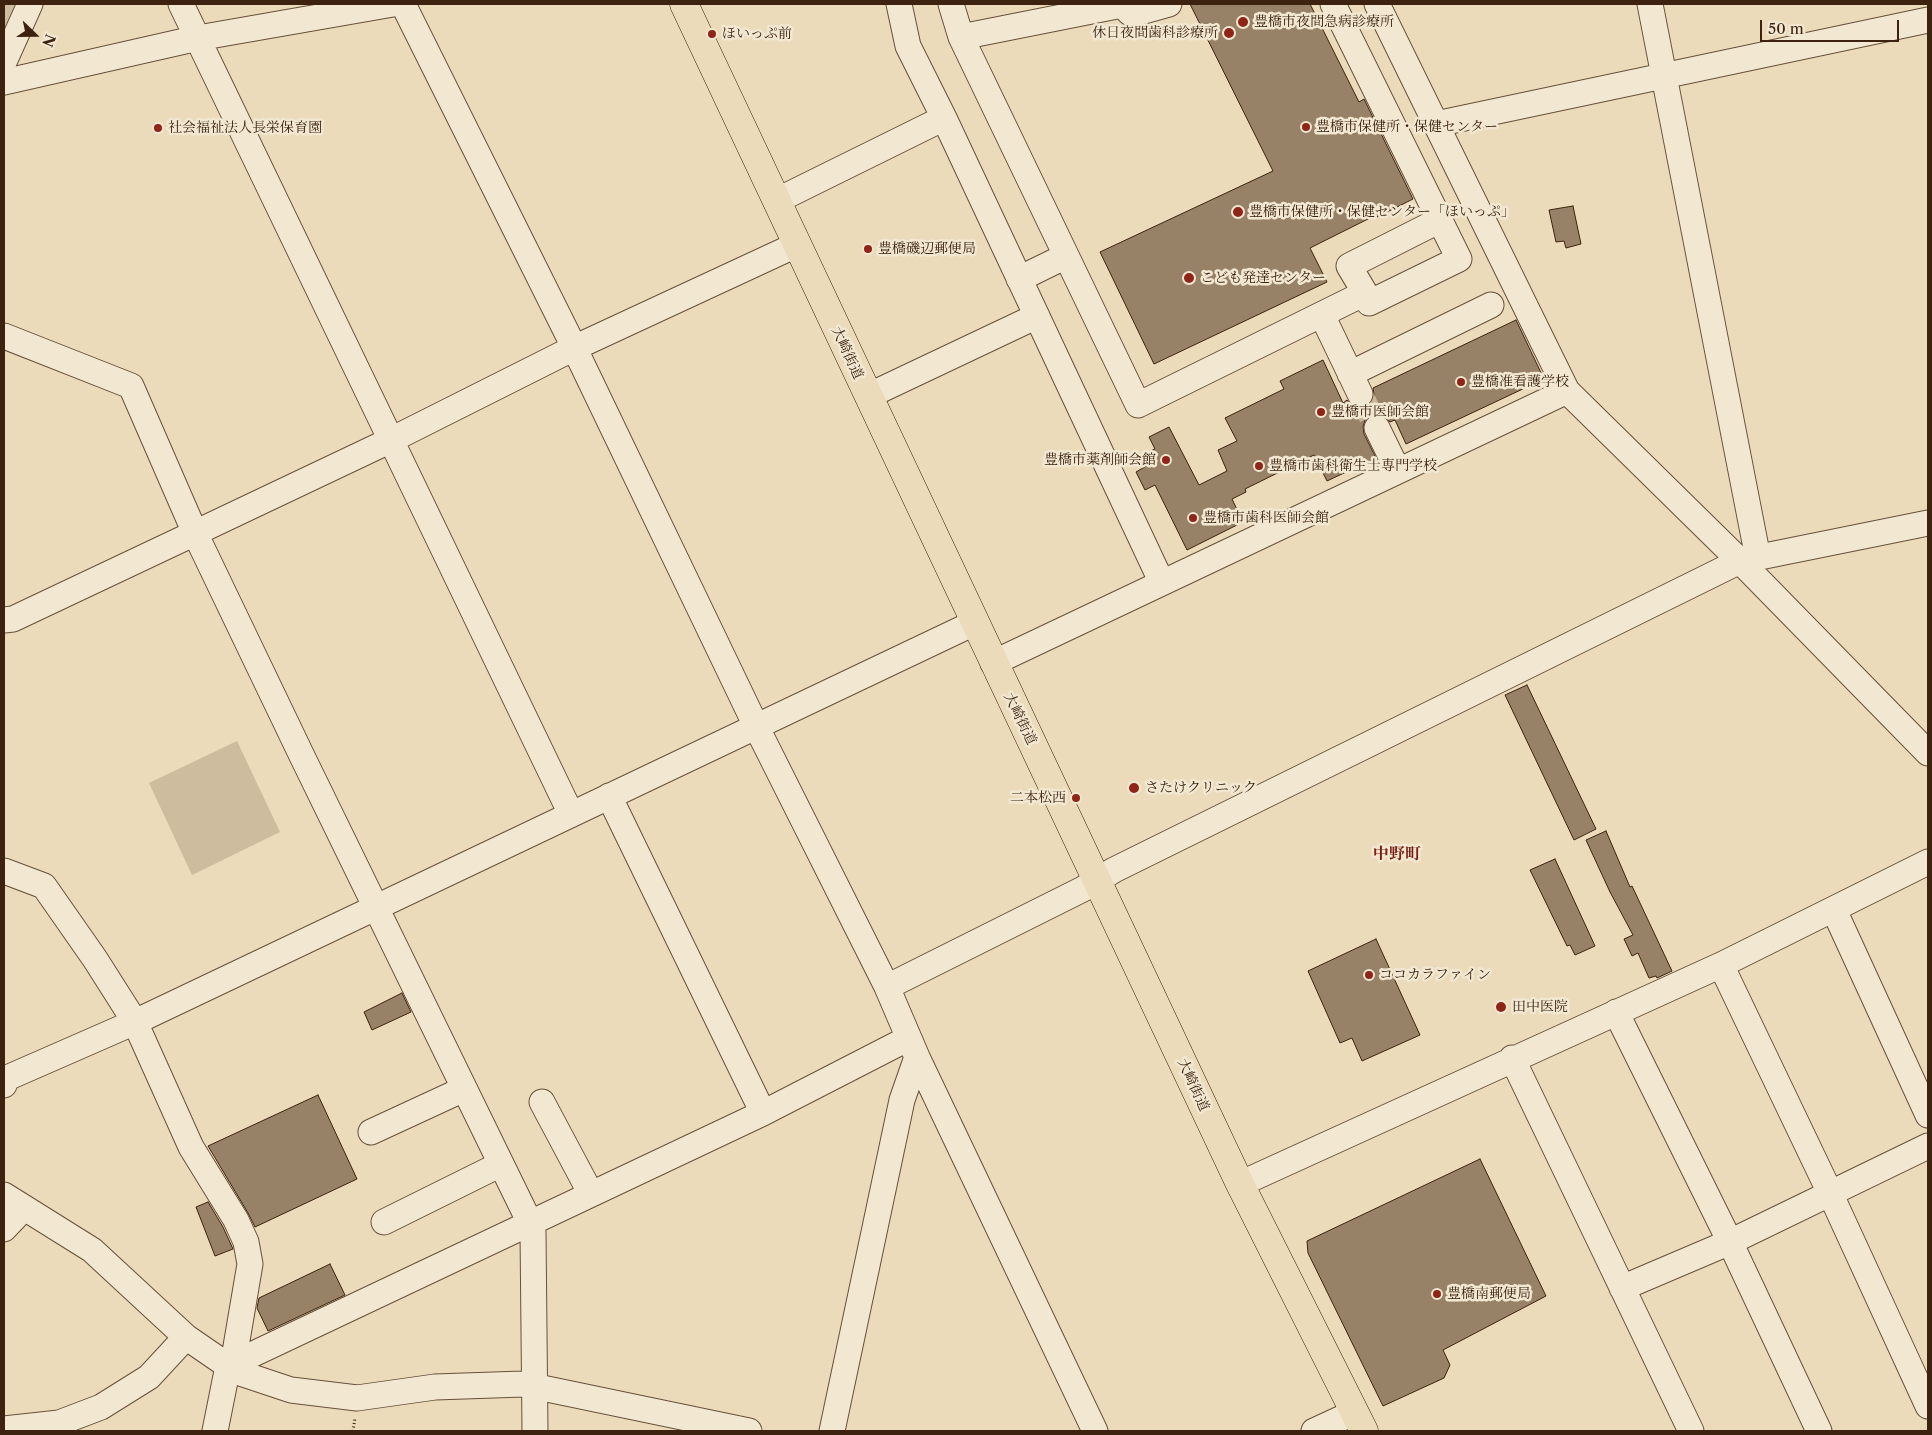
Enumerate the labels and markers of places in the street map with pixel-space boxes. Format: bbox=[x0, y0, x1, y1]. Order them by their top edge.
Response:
place label: 豊橋市夜間急病診療所 bbox=[1254, 14, 1394, 30]
marker: 豊橋市夜間急病診療所 bbox=[1236, 15, 1250, 29]
place label: 休日夜間歯科診療所 bbox=[1092, 25, 1218, 41]
place label: ほいっぷ前 bbox=[722, 26, 792, 42]
marker: 休日夜間歯科診療所 bbox=[1222, 26, 1236, 40]
marker: ほいっぷ前 bbox=[706, 28, 718, 40]
place label: 豊橋市保健所・保健センター bbox=[1316, 119, 1498, 135]
place label: 社会福祉法人長栄保育園 bbox=[168, 120, 322, 136]
marker: 豊橋市保健所・保健センター bbox=[1300, 121, 1312, 133]
marker: 社会福祉法人長栄保育園 bbox=[152, 122, 164, 134]
place label: 豊橋市保健所・保健センター「ほいっぷ」 bbox=[1249, 204, 1515, 220]
marker: 豊橋市保健所・保健センター「ほいっぷ」 bbox=[1231, 205, 1245, 219]
place label: 豊橋磯辺郵便局 bbox=[878, 241, 976, 257]
marker: 豊橋磯辺郵便局 bbox=[862, 243, 874, 255]
place label: こども発達センター bbox=[1200, 270, 1326, 286]
marker: こども発達センター bbox=[1182, 271, 1196, 285]
place label: 豊橋准看護学校 bbox=[1471, 374, 1569, 390]
marker: 豊橋准看護学校 bbox=[1455, 376, 1467, 388]
place label: 豊橋市医師会館 bbox=[1331, 404, 1429, 420]
marker: 豊橋市医師会館 bbox=[1315, 406, 1327, 418]
place label: 豊橋市薬剤師会館 bbox=[1044, 452, 1156, 468]
marker: 豊橋市薬剤師会館 bbox=[1160, 454, 1172, 466]
place label: 豊橋市歯科衛生士専門学校 bbox=[1269, 458, 1437, 474]
marker: 豊橋市歯科衛生士専門学校 bbox=[1253, 460, 1265, 472]
place label: 豊橋市歯科医師会館 bbox=[1203, 510, 1329, 526]
marker: 豊橋市歯科医師会館 bbox=[1187, 512, 1199, 524]
place label: さたけクリニック bbox=[1145, 780, 1257, 796]
marker: さたけクリニック bbox=[1127, 781, 1141, 795]
place label: 二本松西 bbox=[1010, 790, 1066, 806]
marker: 二本松西 bbox=[1070, 792, 1082, 804]
place label: ココカラファイン bbox=[1379, 967, 1491, 983]
marker: ココカラファイン bbox=[1363, 969, 1375, 981]
place label: 田中医院 bbox=[1512, 999, 1568, 1015]
marker: 田中医院 bbox=[1494, 1000, 1508, 1014]
place label: 豊橋南郵便局 bbox=[1447, 1286, 1531, 1302]
marker: 豊橋南郵便局 bbox=[1431, 1288, 1443, 1300]

